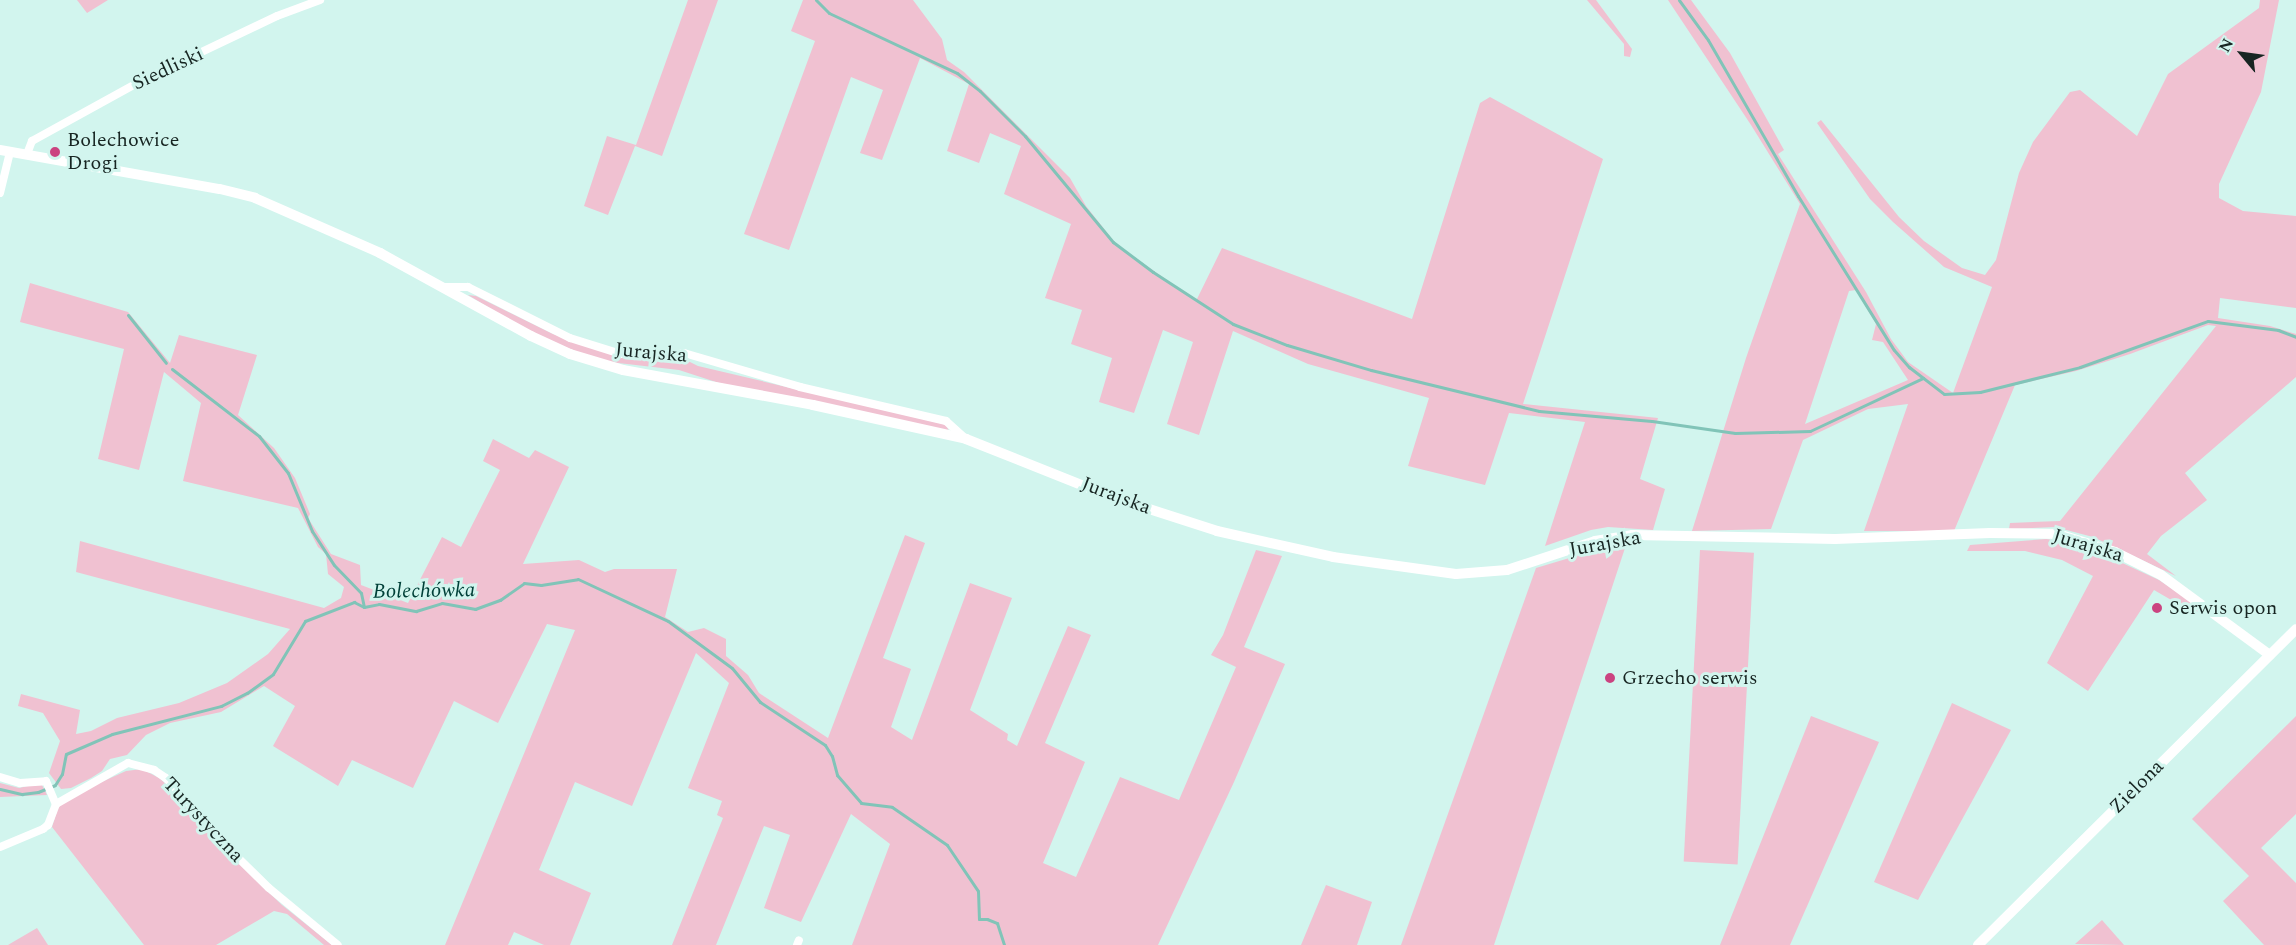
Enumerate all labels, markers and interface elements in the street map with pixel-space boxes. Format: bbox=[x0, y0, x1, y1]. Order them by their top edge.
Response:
north arrow bbox=[2212, 24, 2272, 84]
text: N bbox=[2213, 34, 2240, 57]
street label: Siedliski bbox=[129, 42, 207, 96]
place label: Bolechowice Drogi bbox=[67, 128, 179, 175]
marker: Bolechowice Drogi bbox=[48, 145, 62, 159]
street label: Jurajska bbox=[614, 338, 688, 368]
street label: Jurajska bbox=[1078, 472, 1154, 520]
street label: Jurajska bbox=[2050, 524, 2126, 568]
street label: Jurajska bbox=[1567, 526, 1643, 562]
water label: Bolechówka bbox=[372, 578, 476, 604]
place label: Serwis opon bbox=[2169, 596, 2277, 620]
marker: Serwis opon bbox=[2150, 601, 2164, 615]
place label: Grzecho serwis bbox=[1622, 666, 1758, 690]
marker: Grzecho serwis bbox=[1603, 671, 1617, 685]
street label: Zielona bbox=[2105, 755, 2169, 819]
street label: Turystyczna bbox=[157, 772, 249, 868]

